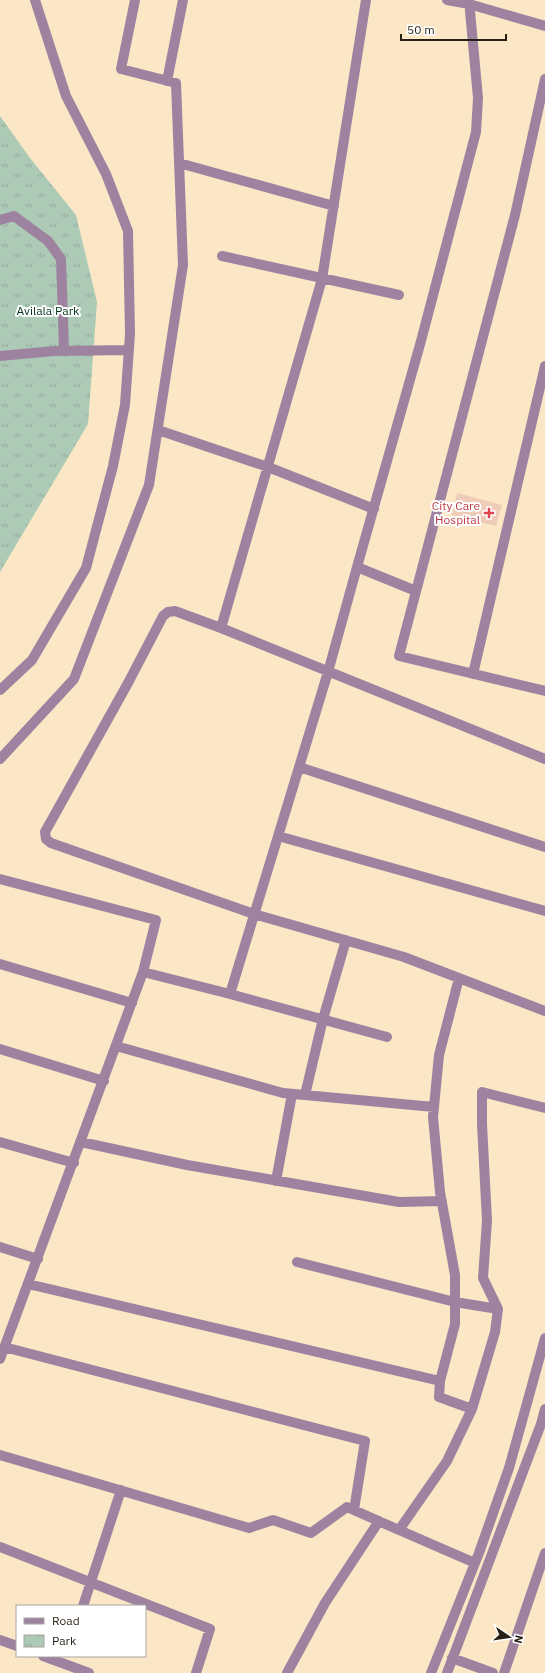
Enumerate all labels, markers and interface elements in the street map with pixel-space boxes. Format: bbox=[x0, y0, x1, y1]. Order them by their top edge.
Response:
scale bar bbox=[401, 16, 506, 42]
text: 50 m bbox=[407, 22, 435, 37]
park label: Avilala Park bbox=[17, 303, 80, 318]
place label: City Care Hospital bbox=[432, 498, 480, 527]
marker: City Care Hospital bbox=[483, 507, 495, 519]
legend bbox=[16, 1605, 146, 1657]
text: Road bbox=[52, 1613, 80, 1628]
north arrow bbox=[489, 1617, 529, 1657]
text: Park bbox=[52, 1633, 77, 1648]
text: N bbox=[511, 1634, 526, 1645]

